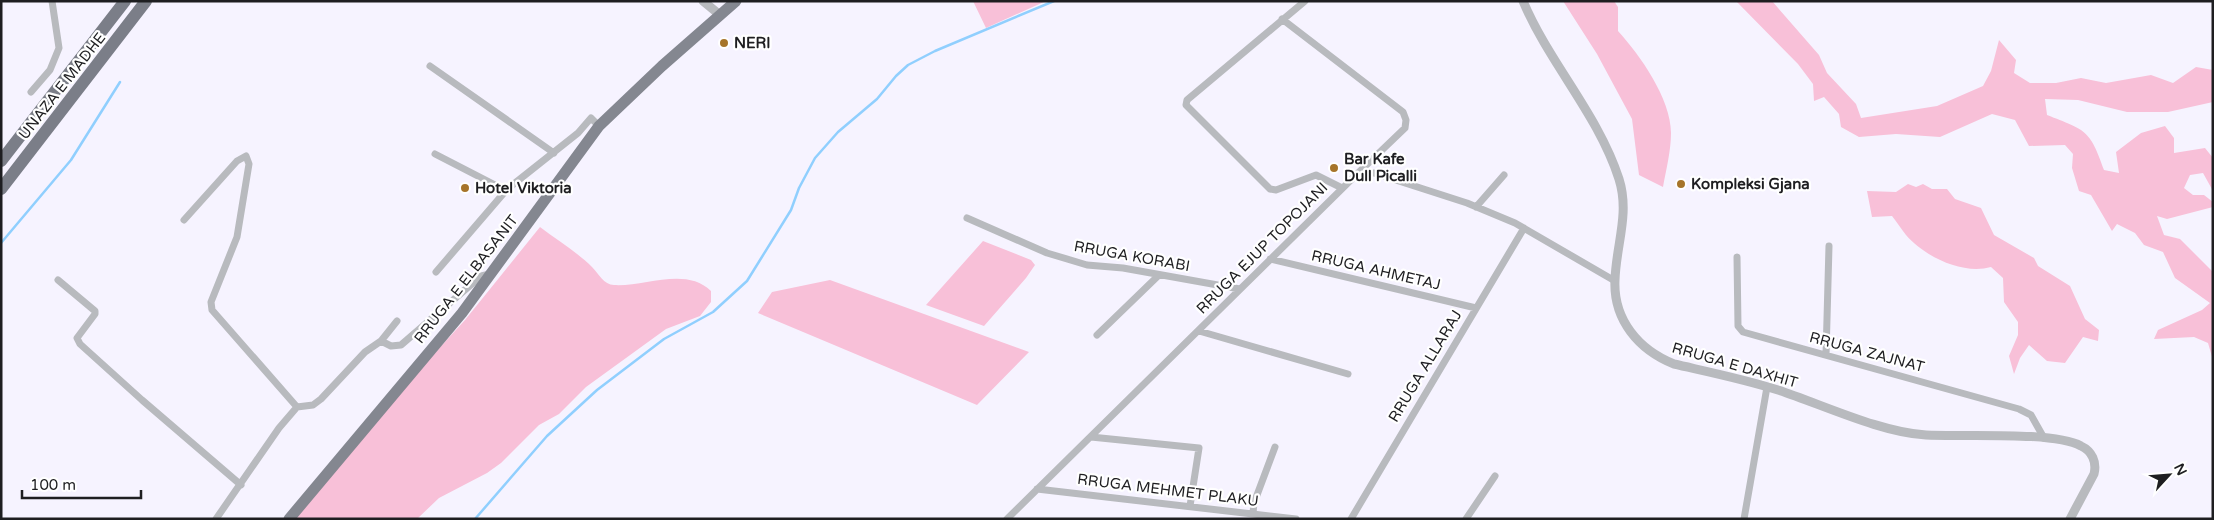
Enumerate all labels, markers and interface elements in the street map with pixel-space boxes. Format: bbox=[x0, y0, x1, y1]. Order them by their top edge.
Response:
street label: UNAZA E MADHE bbox=[15, 29, 109, 143]
place label: NERI bbox=[734, 34, 771, 52]
marker: NERI bbox=[718, 37, 730, 49]
place label: Bar Kafe Dull Picalli bbox=[1344, 150, 1417, 185]
marker: Bar Kafe Dull Picalli bbox=[1328, 162, 1340, 174]
place label: Kompleksi Gjana bbox=[1691, 175, 1810, 194]
marker: Kompleksi Gjana bbox=[1675, 178, 1687, 190]
place label: Hotel Viktoria bbox=[475, 179, 572, 197]
street label: RRUGA EJUP TOPOJANI bbox=[1193, 179, 1331, 317]
marker: Hotel Viktoria bbox=[459, 182, 471, 194]
street label: RRUGA E ELBASANIT bbox=[410, 211, 522, 347]
street label: RRUGA KORABI bbox=[1073, 237, 1191, 275]
street label: RRUGA AHMETAJ bbox=[1310, 246, 1442, 294]
street label: RRUGA ALLARAJ bbox=[1384, 307, 1466, 425]
street label: RRUGA ZAJNAT bbox=[1807, 328, 1927, 376]
street label: RRUGA E DAXHIT bbox=[1670, 338, 1800, 392]
north arrow bbox=[2144, 450, 2194, 500]
text: N bbox=[2170, 461, 2190, 478]
scale bar bbox=[22, 468, 141, 500]
street label: RRUGA MEHMET PLAKU bbox=[1076, 470, 1260, 510]
text: 100 m bbox=[30, 476, 76, 494]

